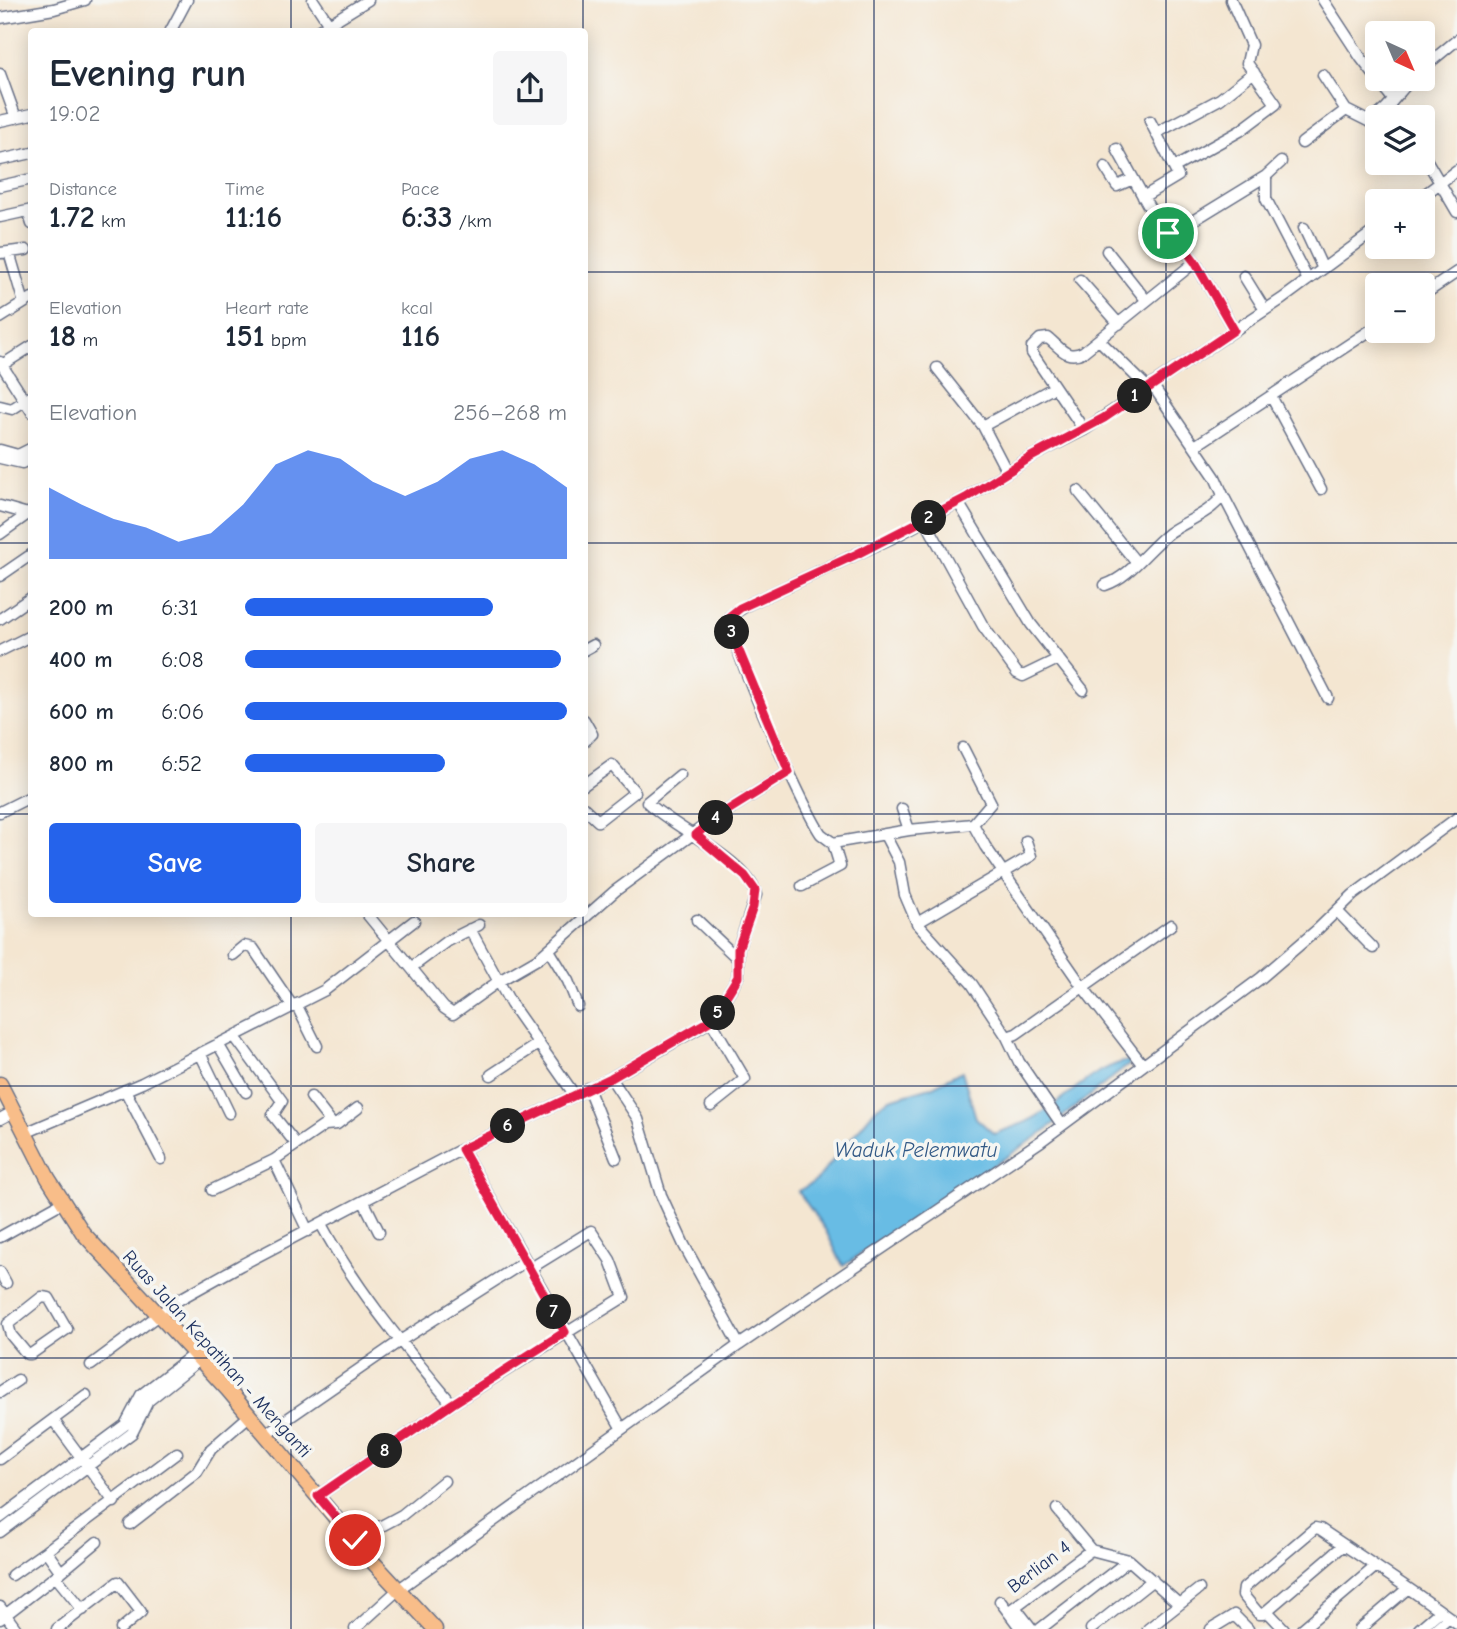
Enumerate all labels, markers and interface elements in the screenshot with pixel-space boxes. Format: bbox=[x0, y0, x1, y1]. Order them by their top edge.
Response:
north arrow bbox=[1365, 21, 1435, 91]
map controls bbox=[1365, 21, 1435, 343]
button: share bbox=[493, 51, 567, 125]
text: Evening run bbox=[49, 52, 246, 96]
text: 19:02 bbox=[49, 100, 101, 127]
button: layers bbox=[1365, 105, 1435, 175]
text: Distance bbox=[49, 178, 117, 200]
text: Time bbox=[225, 178, 264, 200]
text: Pace bbox=[401, 178, 439, 200]
button: + bbox=[1365, 189, 1435, 259]
text: 1.72 bbox=[49, 200, 95, 235]
text: 11:16 bbox=[225, 200, 282, 235]
text: 6:33 bbox=[401, 200, 452, 235]
pin bbox=[1138, 203, 1198, 263]
text: km bbox=[95, 210, 126, 232]
text: /km bbox=[452, 210, 492, 232]
icon: arrive bbox=[1149, 214, 1187, 252]
button: − bbox=[1365, 273, 1435, 343]
text: Elevation bbox=[49, 297, 122, 319]
text: Heart rate bbox=[225, 297, 309, 319]
text: kcal bbox=[401, 297, 433, 319]
text: 18 bbox=[49, 319, 76, 354]
text: 151 bbox=[225, 319, 265, 354]
text: 116 bbox=[401, 319, 440, 354]
text: m bbox=[76, 329, 98, 351]
text: bpm bbox=[265, 329, 307, 351]
pin: 1 bbox=[1118, 378, 1152, 414]
text: 1 bbox=[1131, 384, 1138, 406]
text: Elevation bbox=[49, 399, 137, 426]
text: 256–268 m bbox=[453, 399, 567, 426]
pin: 2 bbox=[912, 500, 946, 536]
text: 2 bbox=[924, 506, 933, 528]
text: 200 m bbox=[49, 594, 113, 621]
text: 6:31 bbox=[161, 594, 198, 621]
pin: 3 bbox=[714, 614, 750, 650]
text: 3 bbox=[727, 620, 736, 642]
text: 400 m bbox=[49, 646, 113, 673]
text: 6:08 bbox=[161, 646, 203, 673]
text: 600 m bbox=[49, 698, 114, 725]
text: 6:06 bbox=[161, 698, 204, 725]
text: 800 m bbox=[49, 750, 114, 777]
text: 6:52 bbox=[161, 750, 202, 777]
pin: 4 bbox=[698, 800, 734, 836]
text: 4 bbox=[711, 806, 720, 828]
button: Save bbox=[49, 823, 301, 903]
button: Share bbox=[315, 823, 567, 903]
pin: 5 bbox=[700, 996, 736, 1030]
text: 5 bbox=[712, 1001, 723, 1023]
pin: 6 bbox=[490, 1108, 526, 1144]
text: 6 bbox=[503, 1114, 512, 1136]
water label: Waduk Pelemwatu bbox=[834, 1138, 998, 1162]
street label: Ruas Jalan Kepatihan - Menganti bbox=[118, 1246, 316, 1462]
pin: 7 bbox=[536, 1294, 572, 1330]
text: 7 bbox=[549, 1300, 558, 1322]
pin: 8 bbox=[368, 1434, 402, 1468]
text: 8 bbox=[380, 1439, 389, 1461]
pin bbox=[325, 1510, 385, 1570]
icon: check bbox=[336, 1521, 374, 1559]
street label: Berlian 4 bbox=[1003, 1536, 1075, 1598]

